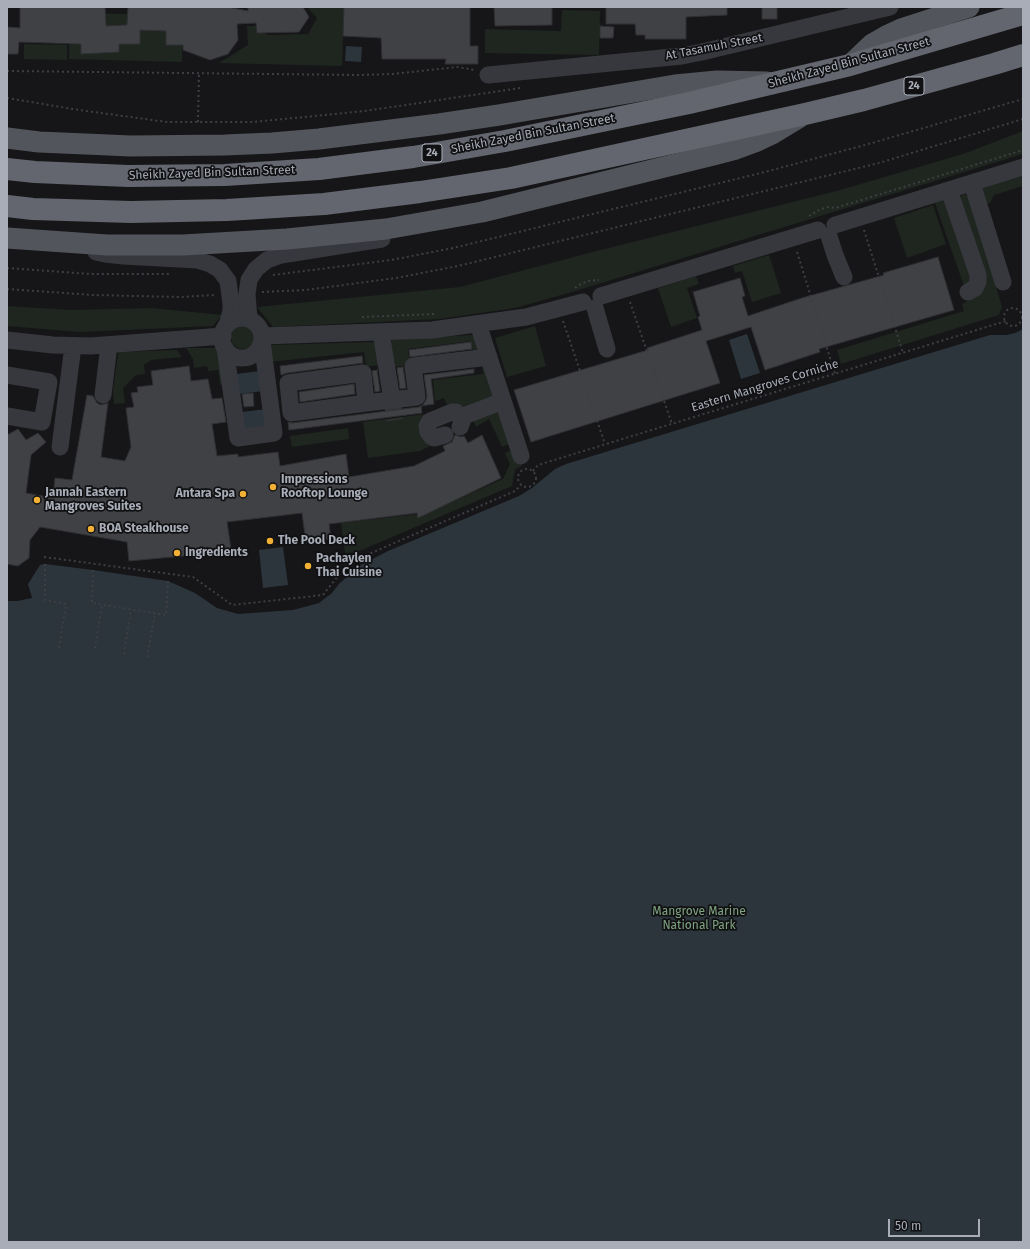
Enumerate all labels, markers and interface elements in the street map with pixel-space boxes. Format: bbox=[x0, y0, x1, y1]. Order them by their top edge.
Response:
street label: At Tasamuh Street bbox=[664, 31, 764, 63]
street label: Sheikh Zayed Bin Sultan Street bbox=[767, 34, 931, 92]
road number: 24 bbox=[904, 77, 924, 95]
street label: Sheikh Zayed Bin Sultan Street bbox=[450, 111, 616, 157]
road number: 24 bbox=[422, 144, 442, 162]
street label: Sheikh Zayed Bin Sultan Street bbox=[129, 163, 295, 183]
street label: Eastern Mangroves Corniche bbox=[690, 357, 840, 415]
place label: Impressions Rooftop Lounge bbox=[281, 473, 368, 501]
marker: Impressions Rooftop Lounge bbox=[268, 482, 278, 492]
place label: Jannah Eastern Mangroves Suites bbox=[45, 486, 141, 514]
place label: Antara Spa bbox=[176, 487, 235, 501]
marker: Antara Spa bbox=[238, 489, 248, 499]
marker: Jannah Eastern Mangroves Suites bbox=[32, 495, 42, 505]
place label: BOA Steakhouse bbox=[99, 522, 189, 536]
marker: BOA Steakhouse bbox=[86, 524, 96, 534]
place label: The Pool Deck bbox=[278, 534, 355, 548]
marker: The Pool Deck bbox=[265, 536, 275, 546]
place label: Ingredients bbox=[185, 546, 248, 560]
marker: Ingredients bbox=[172, 548, 182, 558]
place label: Pachaylen Thai Cuisine bbox=[316, 552, 382, 580]
marker: Pachaylen Thai Cuisine bbox=[303, 561, 313, 571]
park label: Mangrove Marine National Park bbox=[652, 905, 746, 933]
scale bar bbox=[890, 1211, 982, 1237]
text: 50 m bbox=[895, 1219, 921, 1233]

